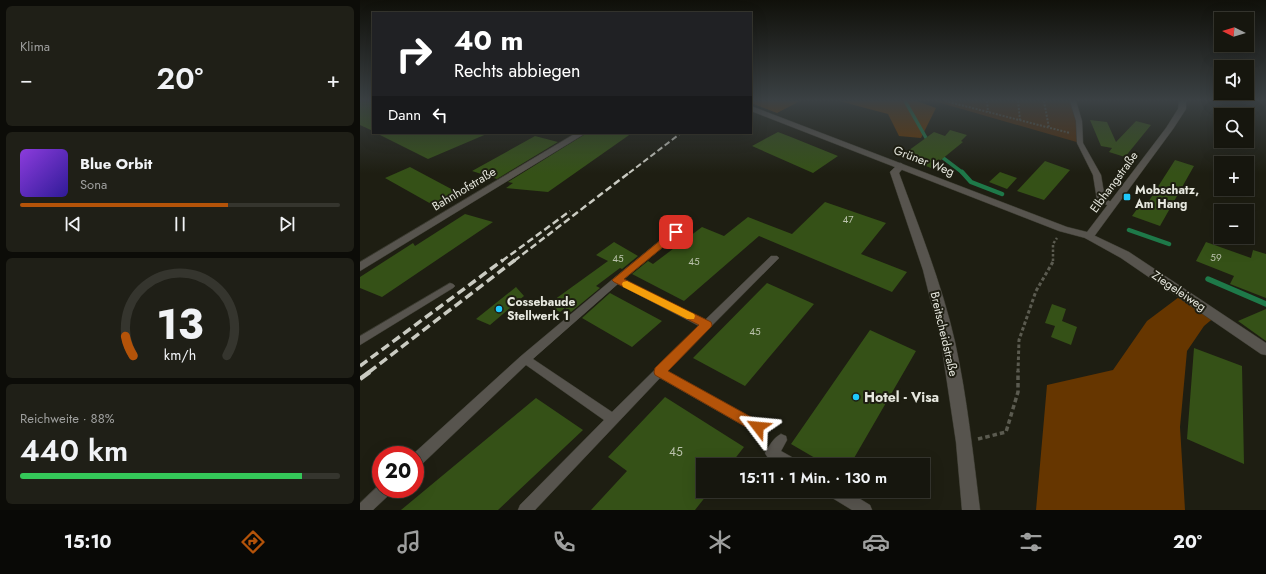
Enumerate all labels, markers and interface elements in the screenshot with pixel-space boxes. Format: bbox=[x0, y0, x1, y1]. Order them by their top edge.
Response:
north arrow bbox=[1214, 12, 1254, 52]
map controls bbox=[1214, 12, 1254, 244]
text: 40 m bbox=[454, 20, 523, 61]
icon: right bbox=[388, 28, 440, 80]
text: Klima bbox=[20, 37, 50, 56]
text: 20° bbox=[156, 57, 203, 100]
text: Rechts abbiegen bbox=[454, 58, 581, 84]
button: sound bbox=[1214, 60, 1254, 100]
text: − bbox=[20, 63, 33, 95]
text: + bbox=[326, 63, 340, 95]
text: Dann bbox=[388, 104, 421, 126]
icon: left bbox=[429, 104, 451, 126]
button: search bbox=[1214, 108, 1254, 148]
street label: Grüner Weg bbox=[891, 141, 957, 181]
street label: Elbhangstraße bbox=[1086, 148, 1142, 216]
text: Blue Orbit bbox=[80, 153, 152, 175]
button: + bbox=[1214, 156, 1254, 196]
street label: Bahnhofstraße bbox=[429, 163, 499, 215]
text: Sona bbox=[80, 175, 107, 194]
place label: Mobschatz, Am Hang bbox=[1134, 181, 1199, 213]
marker: Mobschatz, Am Hang bbox=[1122, 192, 1132, 202]
button: − bbox=[1214, 204, 1254, 244]
house number: 47 bbox=[842, 212, 854, 227]
icon: previous bbox=[62, 213, 84, 235]
icon: pause bbox=[169, 213, 191, 235]
icon: next bbox=[276, 213, 298, 235]
pin bbox=[659, 215, 693, 249]
icon: arrive bbox=[665, 221, 687, 243]
house number: 59 bbox=[1210, 250, 1222, 265]
house number: 45 bbox=[612, 251, 624, 266]
house number: 45 bbox=[688, 254, 700, 269]
street label: Ziegeleiweg bbox=[1148, 266, 1210, 316]
street label: Breitscheidstraße bbox=[926, 290, 962, 378]
place label: Cossebaude Stellwerk 1 bbox=[507, 293, 575, 325]
text: 13 bbox=[156, 294, 204, 355]
marker: Cossebaude Stellwerk 1 bbox=[494, 304, 504, 314]
house number: 45 bbox=[749, 324, 761, 339]
text: km/h bbox=[164, 345, 196, 365]
place label: Hotel - Visa bbox=[864, 387, 939, 407]
marker: Hotel - Visa bbox=[851, 392, 861, 402]
position arrow bbox=[737, 406, 779, 448]
text: Reichweite · 88% bbox=[20, 409, 115, 428]
text: 440 km bbox=[20, 429, 128, 472]
house number: 45 bbox=[669, 443, 683, 461]
speed limit sign: 20 bbox=[372, 446, 424, 498]
text: 15:11 · 1 Min. · 130 m bbox=[739, 467, 887, 489]
icon: directions bbox=[239, 528, 267, 556]
icon: music bbox=[395, 528, 423, 556]
icon: phone bbox=[550, 528, 578, 556]
icon: climate bbox=[706, 528, 734, 556]
icon: car bbox=[862, 528, 890, 556]
icon: filters bbox=[1017, 528, 1045, 556]
text: 15:10 bbox=[64, 529, 111, 555]
text: 20° bbox=[1173, 529, 1202, 555]

